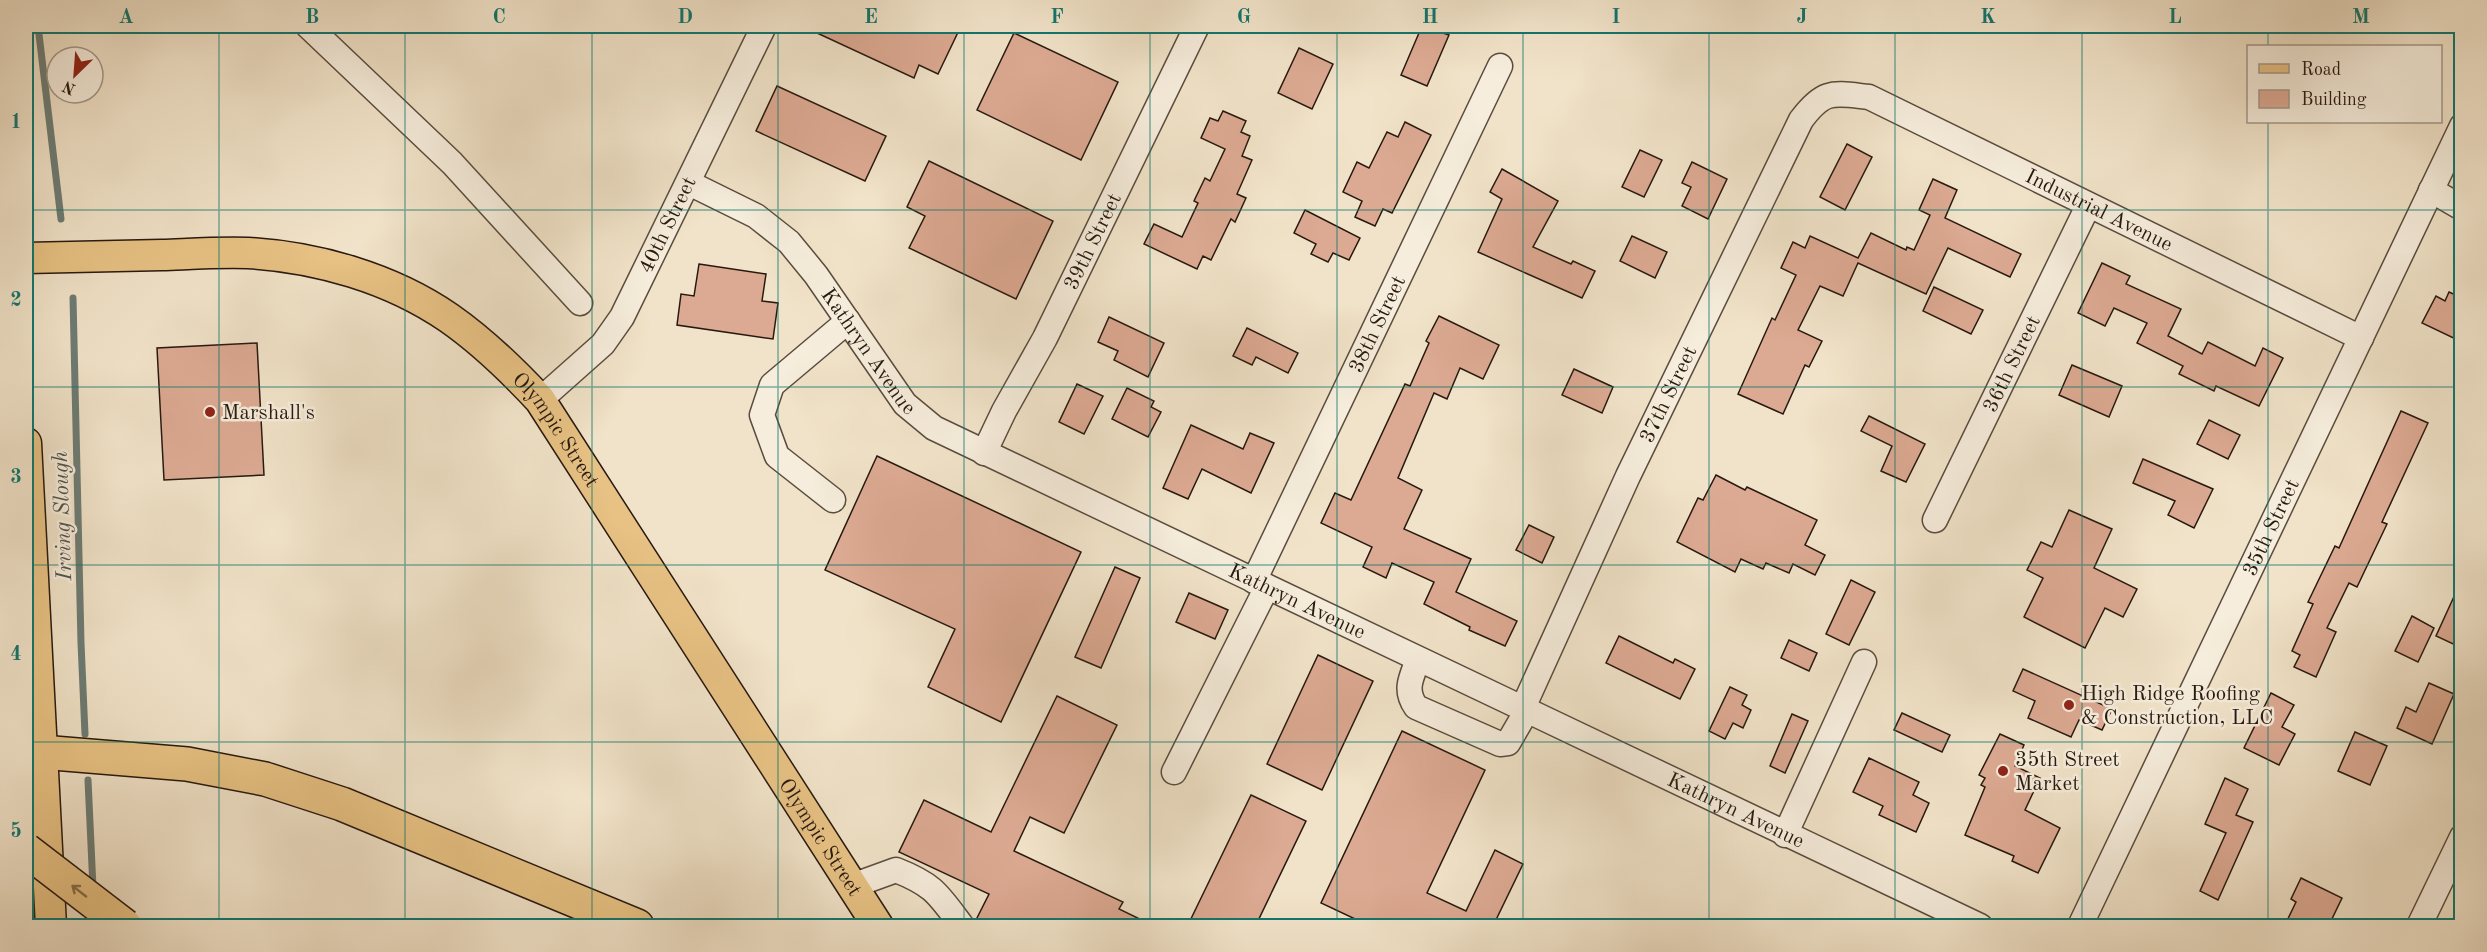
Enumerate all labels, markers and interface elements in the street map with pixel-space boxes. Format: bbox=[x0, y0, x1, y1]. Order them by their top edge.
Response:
text: A bbox=[118, 8, 134, 28]
text: B bbox=[305, 8, 319, 28]
text: C bbox=[492, 8, 506, 28]
text: D bbox=[677, 8, 693, 28]
text: E bbox=[864, 8, 878, 28]
text: F bbox=[1050, 8, 1064, 28]
text: G bbox=[1237, 8, 1251, 28]
text: H bbox=[1422, 8, 1438, 28]
text: I bbox=[1612, 8, 1620, 28]
text: J bbox=[1797, 8, 1808, 28]
text: K bbox=[1980, 8, 1996, 28]
text: L bbox=[2168, 8, 2182, 28]
text: M bbox=[2352, 8, 2370, 28]
north arrow bbox=[45, 45, 105, 105]
legend bbox=[2247, 45, 2442, 123]
text: Road bbox=[2301, 61, 2341, 79]
text: N bbox=[60, 77, 78, 97]
text: Building bbox=[2301, 91, 2367, 109]
text: 1 bbox=[10, 113, 22, 133]
street label: Industrial Avenue bbox=[2022, 166, 2176, 256]
street label: 40th Street bbox=[636, 174, 701, 277]
street label: 39th Street bbox=[1061, 190, 1126, 293]
street label: 38th Street bbox=[1346, 273, 1410, 376]
street label: Kathryn Avenue bbox=[816, 285, 919, 420]
text: 2 bbox=[10, 291, 22, 311]
street label: 36th Street bbox=[1980, 313, 2045, 416]
street label: 37th Street bbox=[1637, 343, 1702, 446]
street label: Olympic Street bbox=[508, 369, 602, 492]
place label: Marshall's bbox=[222, 403, 315, 424]
marker: Marshall's bbox=[203, 405, 217, 419]
water label: Irving Slough bbox=[50, 451, 76, 582]
text: 3 bbox=[10, 468, 22, 488]
street label: 35th Street bbox=[2240, 476, 2304, 580]
street label: Kathryn Avenue bbox=[1225, 561, 1368, 644]
text: 4 bbox=[10, 645, 22, 665]
place label: High Ridge Roofing & Construction, LLC bbox=[2081, 684, 2273, 729]
marker: High Ridge Roofing & Construction, LLC bbox=[2062, 698, 2076, 712]
place label: 35th Street Market bbox=[2015, 750, 2120, 795]
marker: 35th Street Market bbox=[1996, 764, 2010, 778]
street label: Kathryn Avenue bbox=[1664, 770, 1807, 853]
street label: Olympic Street bbox=[774, 775, 865, 901]
text: 5 bbox=[10, 821, 22, 842]
one-way arrow bbox=[71, 884, 87, 897]

